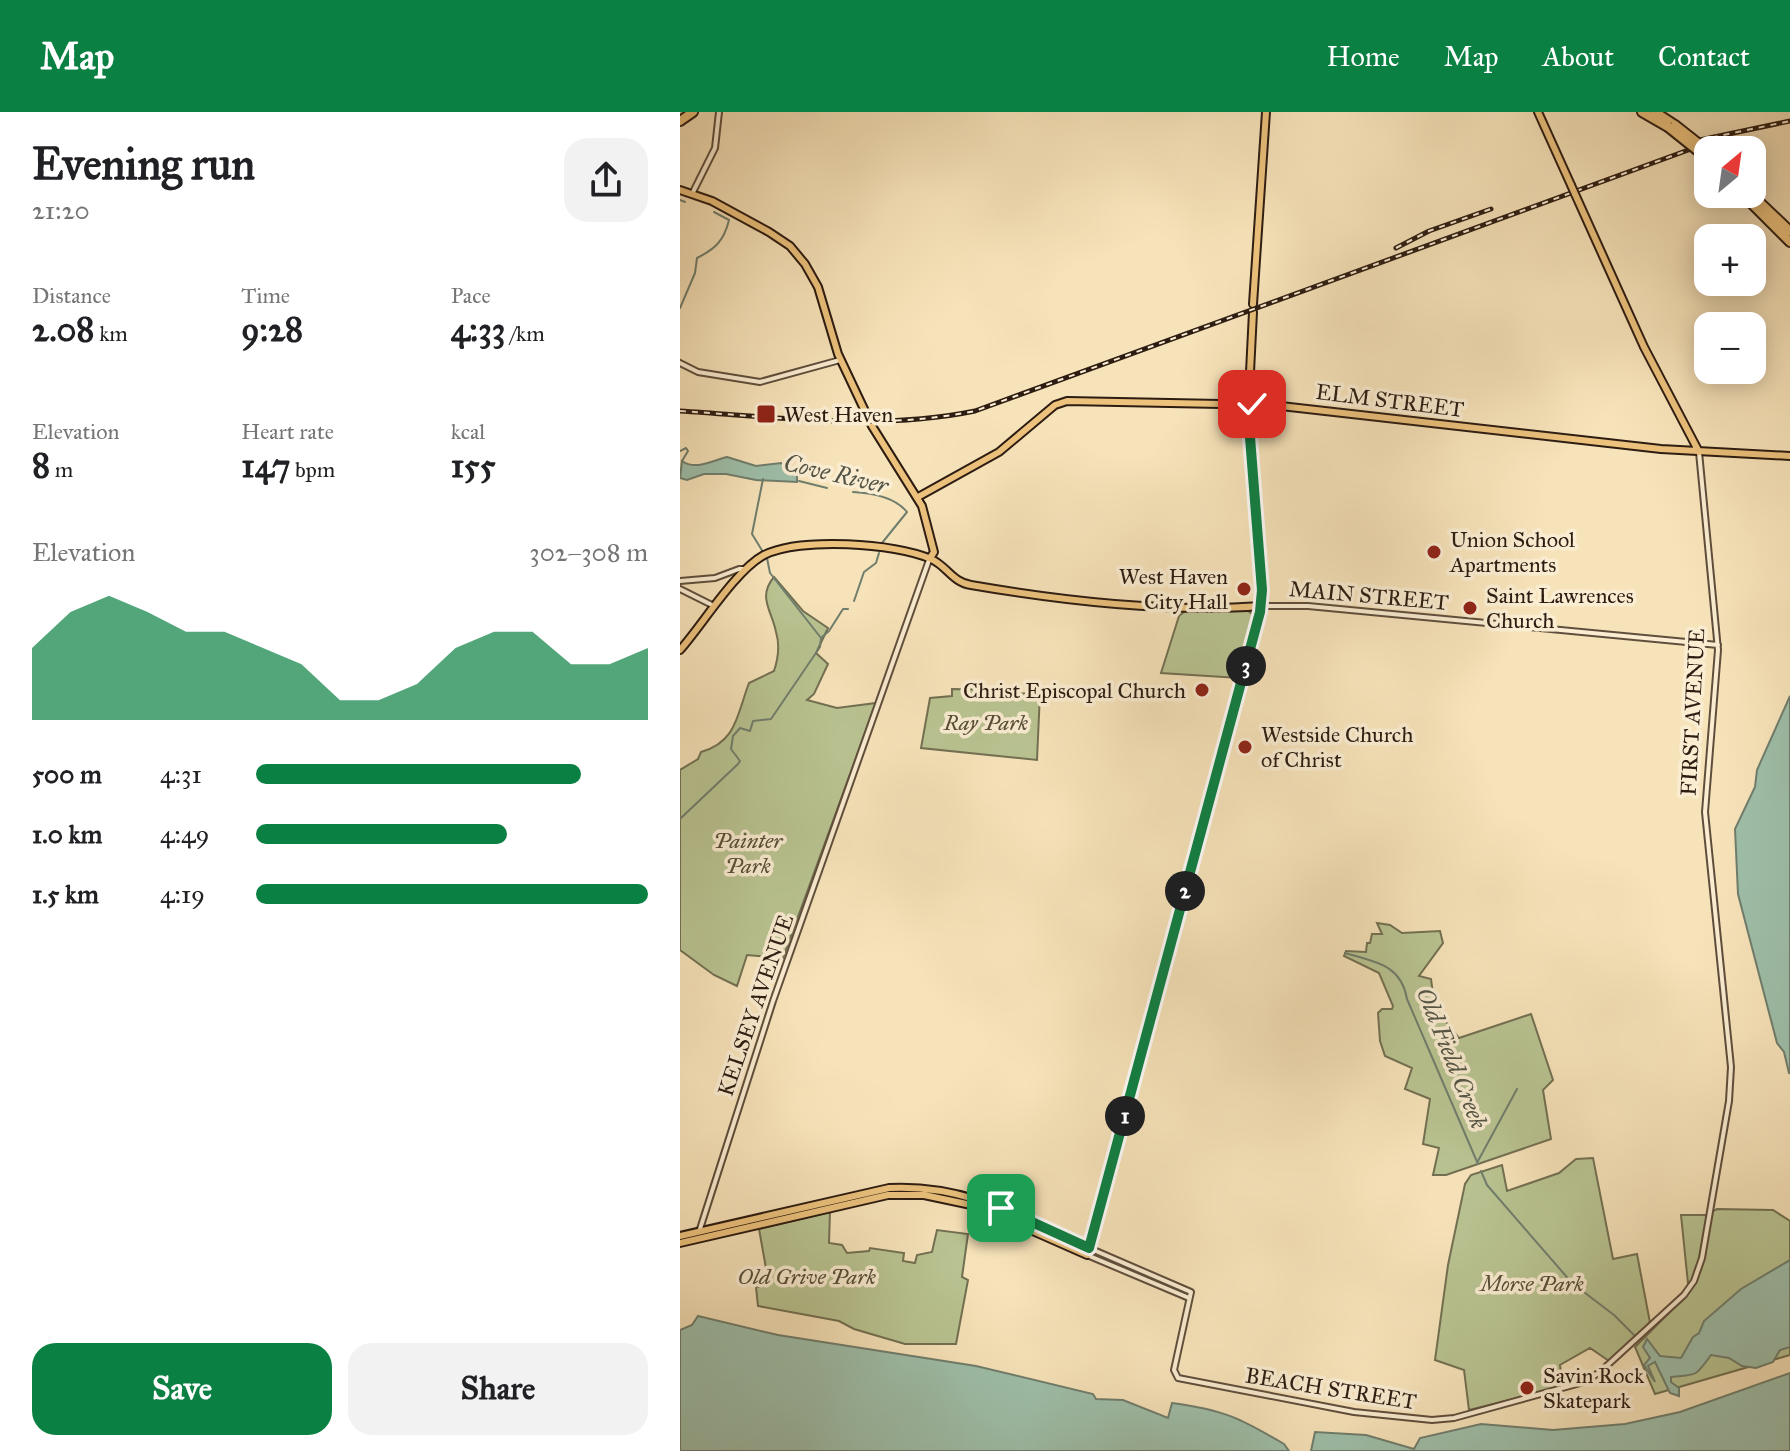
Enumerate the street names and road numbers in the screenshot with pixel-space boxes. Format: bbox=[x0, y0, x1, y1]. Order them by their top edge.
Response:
street label: ELM STREET bbox=[1314, 378, 1466, 423]
street label: MAIN STREET bbox=[1288, 575, 1450, 616]
street label: FIRST AVENUE bbox=[1675, 627, 1710, 797]
street label: KELSEY AVENUE bbox=[712, 910, 799, 1100]
street label: BEACH STREET bbox=[1243, 1362, 1418, 1415]

